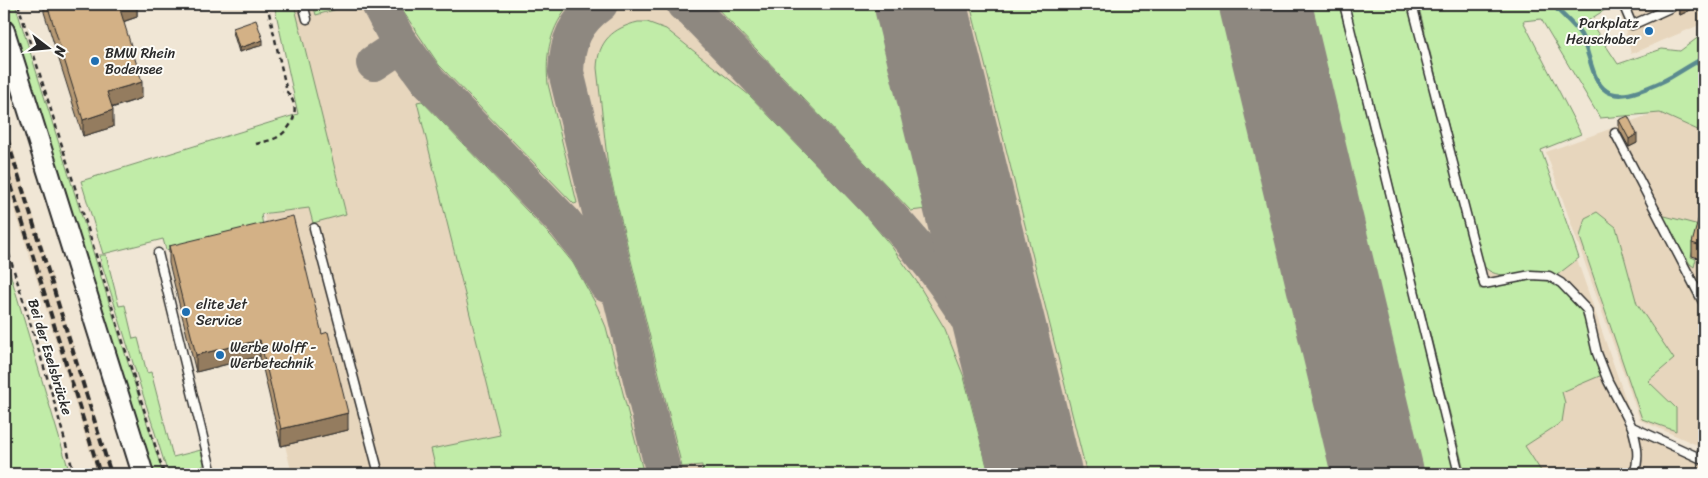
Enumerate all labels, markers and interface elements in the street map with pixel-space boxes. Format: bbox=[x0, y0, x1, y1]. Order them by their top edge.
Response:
place label: Parkplatz Heuschober bbox=[1566, 11, 1640, 52]
north arrow bbox=[22, 22, 72, 72]
marker: Parkplatz Heuschober bbox=[1643, 25, 1655, 37]
place label: BMW Rhein Bodensee bbox=[105, 41, 176, 82]
text: N bbox=[47, 42, 74, 60]
marker: BMW Rhein Bodensee bbox=[89, 55, 101, 67]
place label: elite Jet Service bbox=[196, 292, 248, 333]
street label: Bei der Eselsbrücke bbox=[20, 296, 80, 418]
marker: elite Jet Service bbox=[180, 306, 192, 318]
place label: Werbe Wolff - Werbetechnik bbox=[230, 335, 316, 376]
marker: Werbe Wolff - Werbetechnik bbox=[214, 349, 226, 361]

